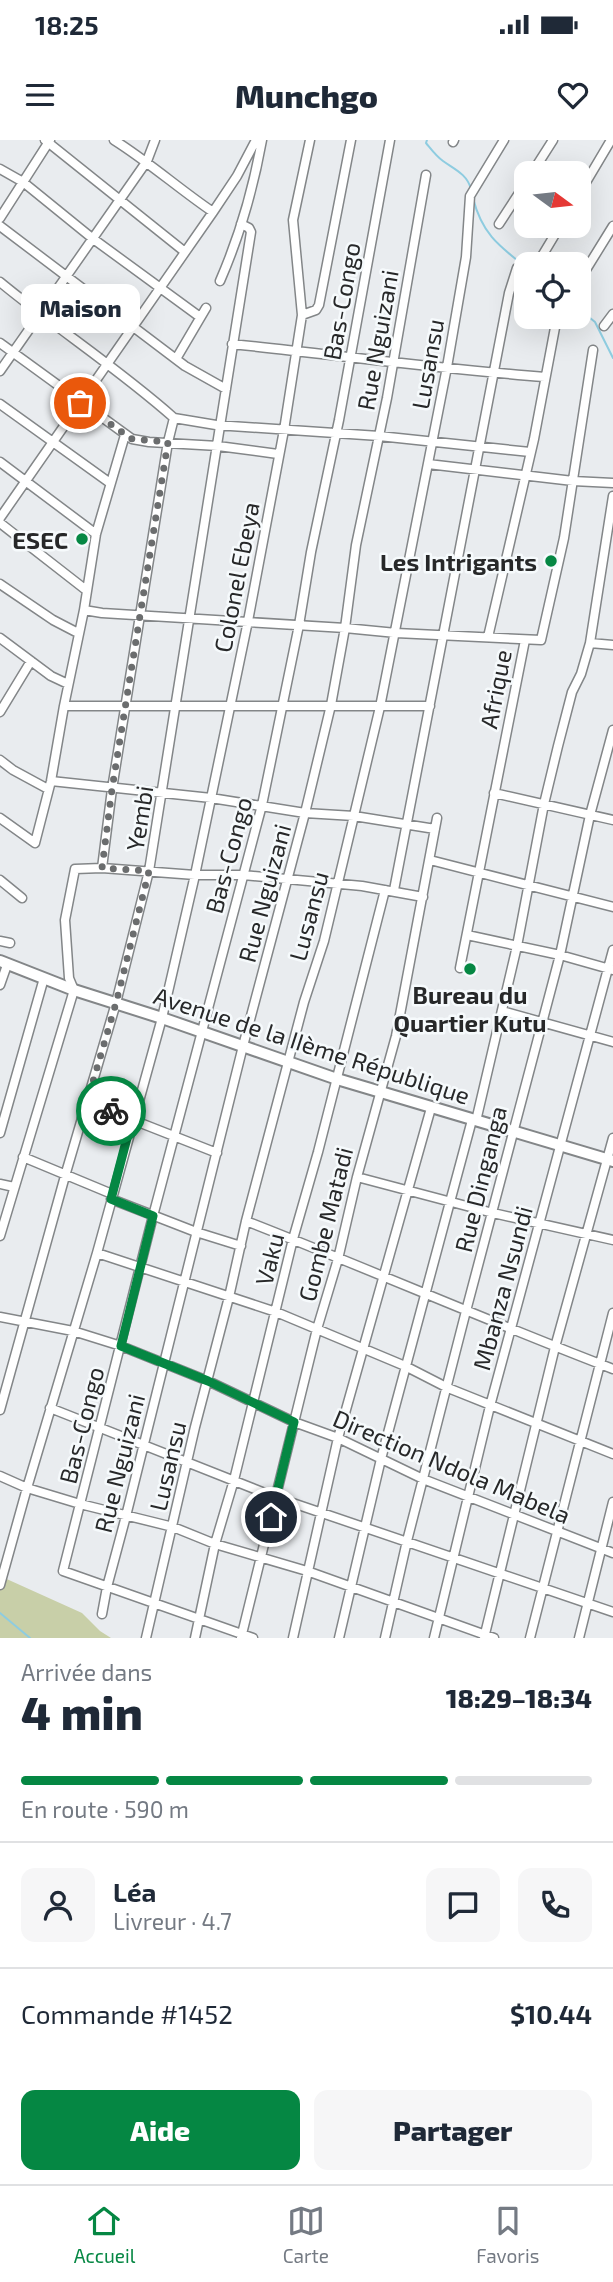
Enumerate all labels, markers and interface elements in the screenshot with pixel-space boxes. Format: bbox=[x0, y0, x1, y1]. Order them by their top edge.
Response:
text: 18:25 bbox=[35, 9, 99, 40]
icon: menu bbox=[21, 76, 59, 114]
text: Munchgo bbox=[235, 76, 378, 114]
icon: heart bbox=[554, 76, 592, 114]
north arrow bbox=[514, 161, 592, 238]
map controls bbox=[514, 161, 591, 329]
street label: Bas-Congo bbox=[316, 240, 366, 362]
button: locate bbox=[514, 252, 591, 329]
street label: Rue Nguizani bbox=[350, 268, 404, 412]
callout: Maison bbox=[20, 284, 140, 333]
text: Maison bbox=[40, 294, 121, 322]
street label: Lusansu bbox=[405, 317, 449, 411]
pin bbox=[50, 373, 110, 433]
icon: bag bbox=[61, 384, 99, 422]
street label: Colonel Ebeya bbox=[207, 499, 265, 655]
place label: ESEC bbox=[12, 525, 68, 554]
marker: ESEC bbox=[74, 531, 90, 547]
place label: Les Intrigants bbox=[380, 547, 537, 576]
marker: Les Intrigants bbox=[543, 553, 559, 569]
street label: Afrique bbox=[473, 647, 517, 731]
street label: Yembi bbox=[120, 783, 158, 853]
street label: Bas-Congo bbox=[199, 794, 257, 916]
street label: Rue Nguizani bbox=[232, 821, 296, 965]
street label: Lusansu bbox=[282, 868, 334, 964]
marker: Bureau du Quartier Kutu bbox=[462, 961, 478, 977]
street label: Avenue de la IIème République bbox=[150, 980, 474, 1110]
place label: Bureau du Quartier Kutu bbox=[393, 980, 547, 1038]
courier bbox=[76, 1076, 146, 1146]
icon: bike bbox=[92, 1092, 130, 1130]
street label: Rue Dinganga bbox=[448, 1103, 512, 1255]
street label: Gombe Matadi bbox=[292, 1144, 358, 1304]
street label: Mbanza Nsundi bbox=[466, 1203, 538, 1373]
street label: Vaku bbox=[249, 1230, 289, 1288]
street label: Bas-Congo bbox=[53, 1364, 109, 1486]
street label: Rue Nguizani bbox=[88, 1391, 150, 1535]
street label: Direction Ndola Mabela bbox=[329, 1403, 575, 1529]
street label: Lusansu bbox=[143, 1418, 191, 1514]
pin bbox=[241, 1487, 301, 1547]
icon: home bbox=[252, 1498, 290, 1536]
text: Arrivée dans bbox=[21, 1658, 152, 1686]
text: 18:29–18:34 bbox=[446, 1682, 592, 1713]
text: 4 min bbox=[21, 1684, 143, 1739]
text: En route · 590 m bbox=[21, 1795, 189, 1823]
button: person bbox=[21, 1868, 95, 1942]
button: chat bbox=[426, 1868, 500, 1942]
button: phone bbox=[518, 1868, 592, 1942]
text: Léa bbox=[113, 1876, 156, 1907]
text: Livreur · 4.7 bbox=[113, 1907, 232, 1935]
text: Commande #1452 bbox=[21, 1998, 233, 2029]
text: $10.44 bbox=[510, 1998, 592, 2029]
button: Aide bbox=[21, 2090, 300, 2170]
button: Partager bbox=[314, 2090, 592, 2170]
tab: Accueil bbox=[74, 2202, 135, 2267]
tab: Carte bbox=[283, 2202, 329, 2267]
tab: Favoris bbox=[476, 2202, 539, 2267]

